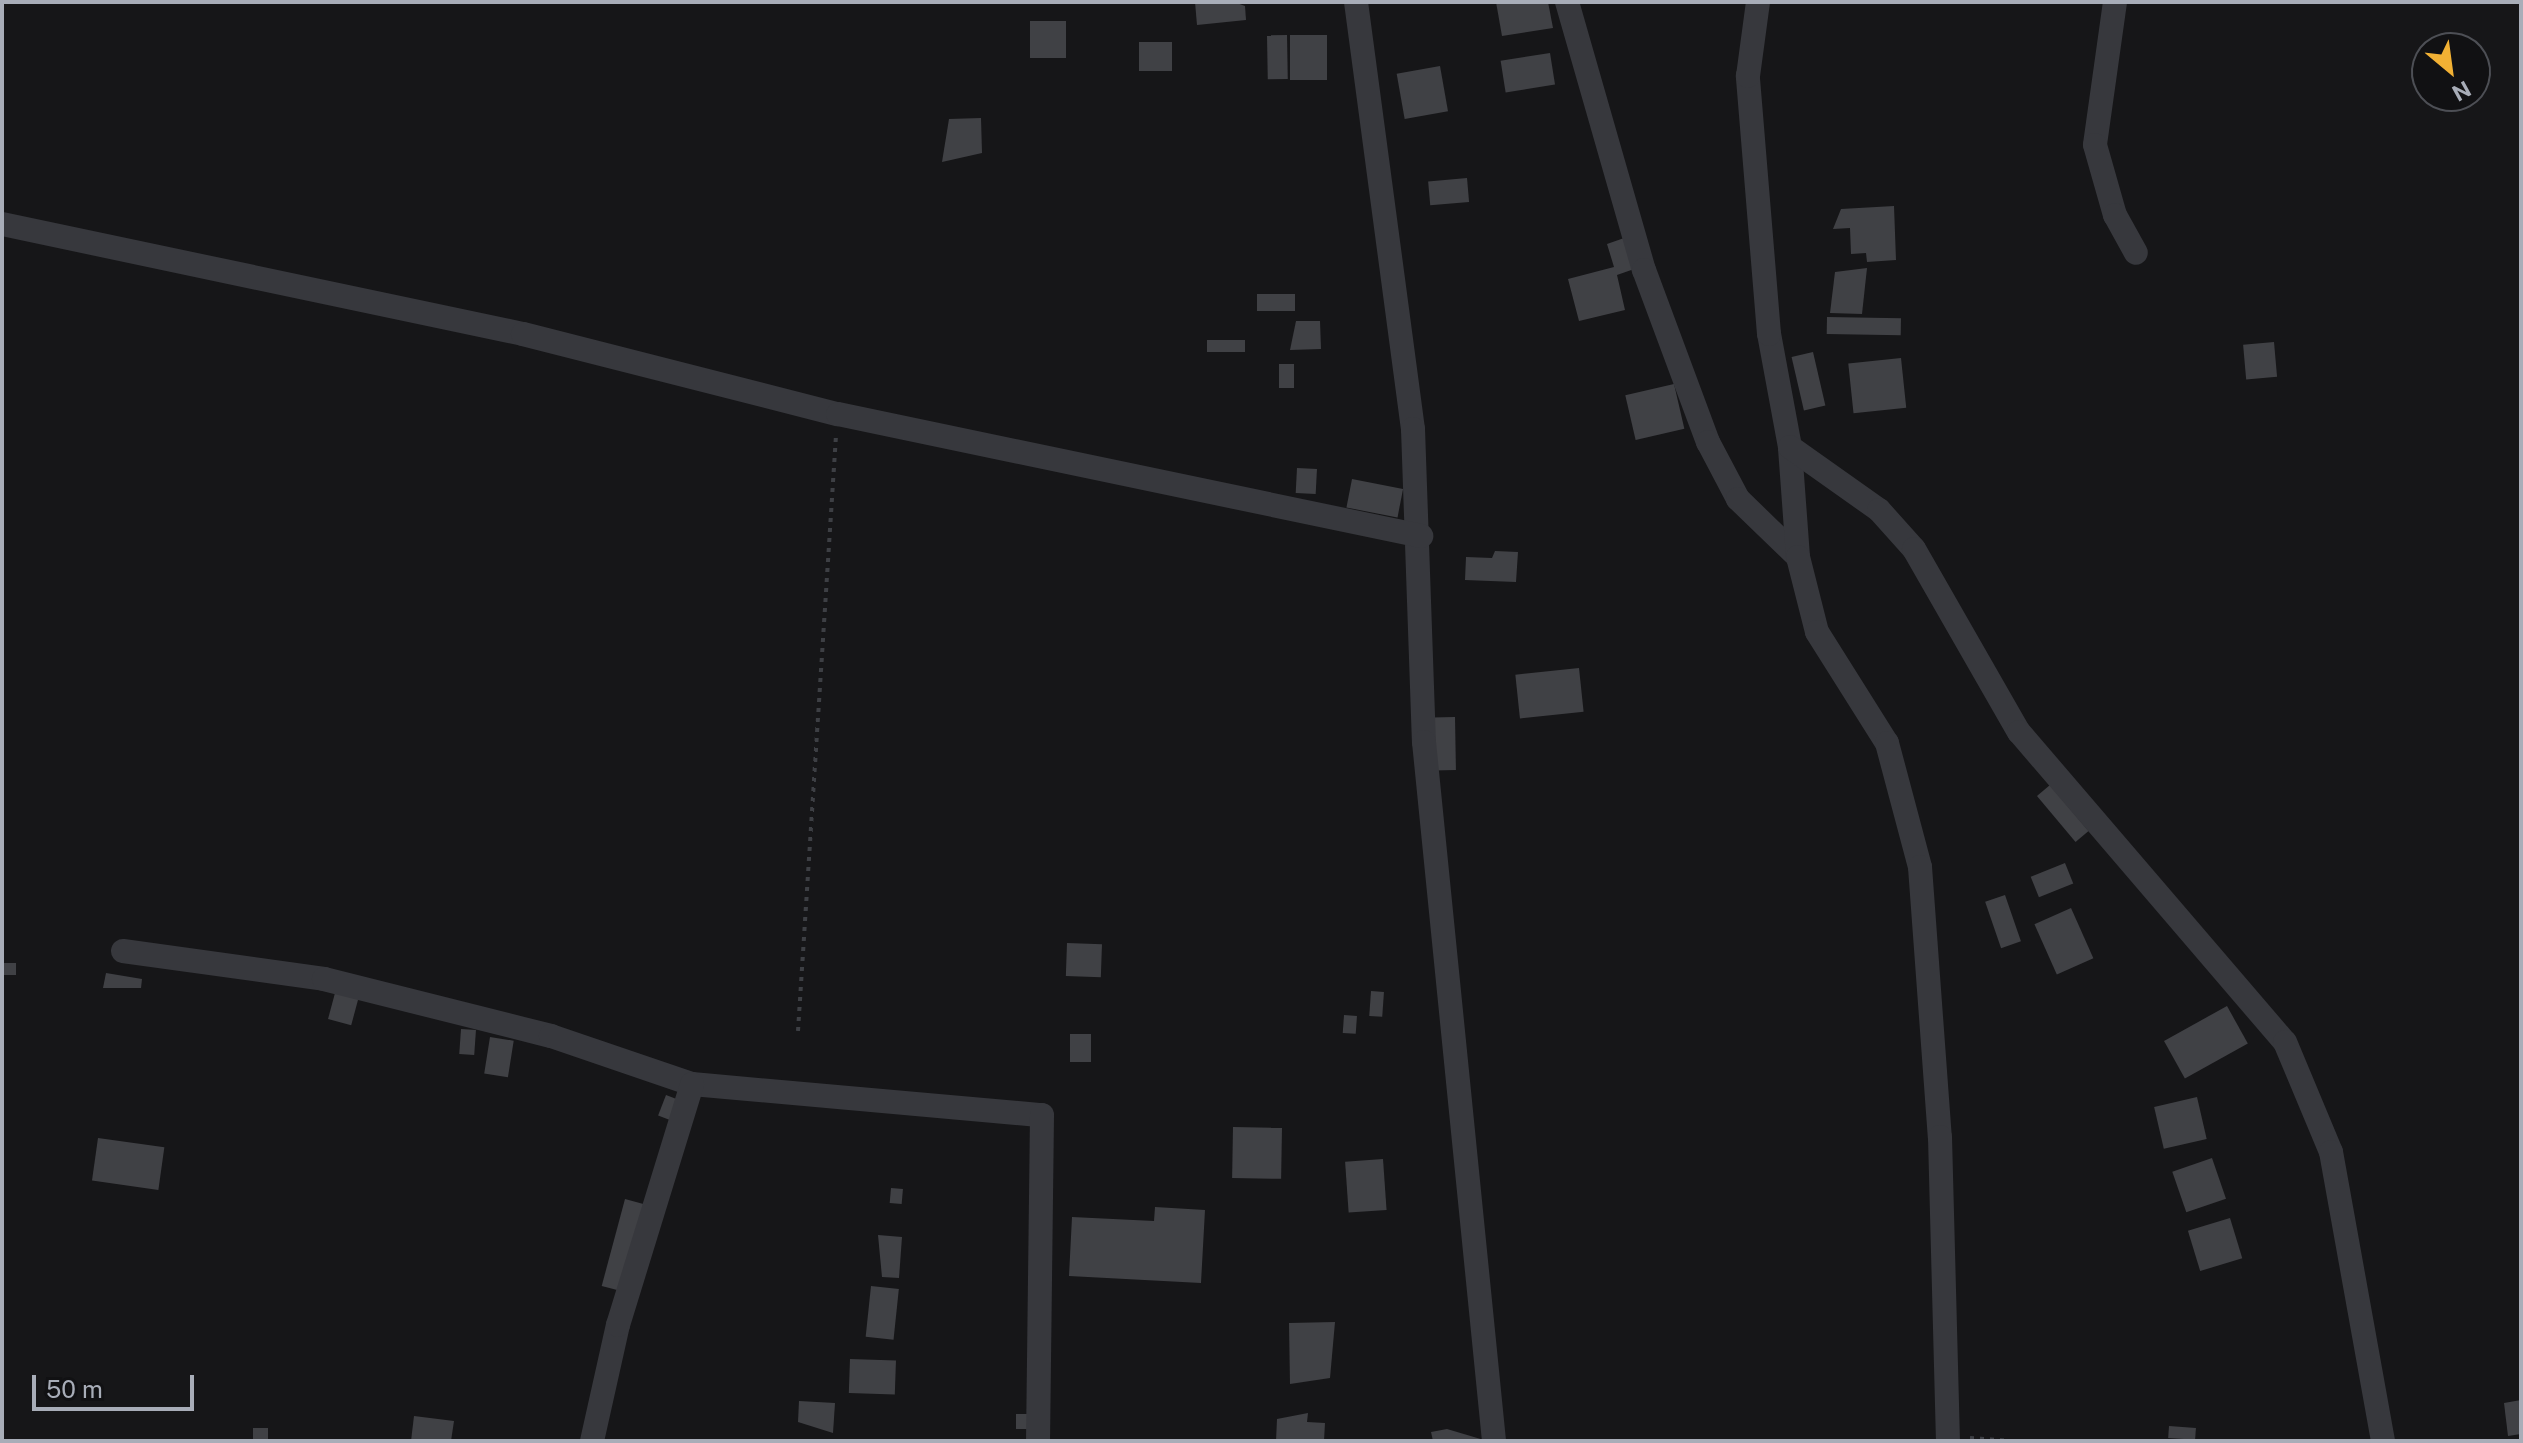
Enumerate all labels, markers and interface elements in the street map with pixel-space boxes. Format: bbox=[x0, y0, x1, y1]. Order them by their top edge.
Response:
north arrow bbox=[2411, 32, 2491, 112]
text: N bbox=[2448, 76, 2475, 107]
scale bar bbox=[36, 1359, 198, 1409]
text: 50 m bbox=[46, 1375, 103, 1403]

